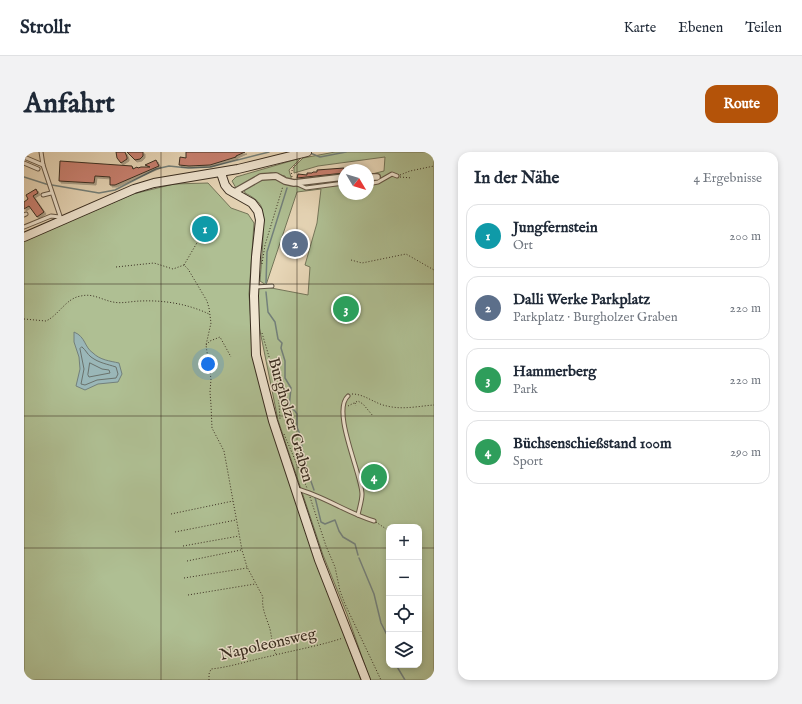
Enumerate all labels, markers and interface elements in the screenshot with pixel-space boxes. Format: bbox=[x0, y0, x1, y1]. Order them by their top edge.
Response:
text: Strollr bbox=[20, 16, 71, 40]
text: Karte bbox=[624, 19, 656, 37]
text: Ebenen bbox=[678, 19, 723, 37]
text: Teilen bbox=[745, 19, 782, 37]
button: Route bbox=[705, 85, 778, 123]
text: Anfahrt bbox=[24, 87, 115, 122]
north arrow bbox=[338, 164, 374, 200]
text: In der Nähe bbox=[474, 168, 559, 189]
text: 4 Ergebnisse bbox=[694, 170, 762, 187]
pin: 1 bbox=[192, 214, 218, 244]
text: Jungfernstein bbox=[513, 218, 598, 237]
text: 1 bbox=[486, 228, 490, 245]
text: 200 m bbox=[729, 228, 761, 245]
pin: 2 bbox=[282, 229, 308, 259]
text: Ort bbox=[513, 237, 533, 254]
text: Dalli Werke Parkplatz bbox=[513, 290, 650, 309]
pin: 3 bbox=[333, 294, 359, 324]
text: 2 bbox=[485, 300, 491, 317]
text: 220 m bbox=[730, 300, 761, 317]
text: Parkplatz · Burgholzer Graben bbox=[513, 309, 678, 326]
your location bbox=[198, 354, 218, 374]
street label: Burgholzer Graben bbox=[263, 355, 318, 485]
text: Hammerberg bbox=[513, 362, 596, 381]
text: 3 bbox=[486, 372, 490, 389]
text: 220 m bbox=[730, 372, 761, 389]
text: Park bbox=[513, 381, 538, 398]
text: Büchsenschießstand 100m bbox=[513, 434, 672, 453]
text: 4 bbox=[485, 444, 491, 461]
text: 290 m bbox=[730, 444, 761, 461]
text: Sport bbox=[513, 453, 543, 470]
pin: 4 bbox=[361, 462, 387, 492]
map controls bbox=[386, 524, 422, 668]
button: + bbox=[386, 524, 422, 560]
button: − bbox=[386, 560, 422, 596]
button: locate bbox=[386, 596, 422, 632]
street label: Napoleonsweg bbox=[218, 624, 318, 666]
button: layers bbox=[386, 632, 422, 668]

